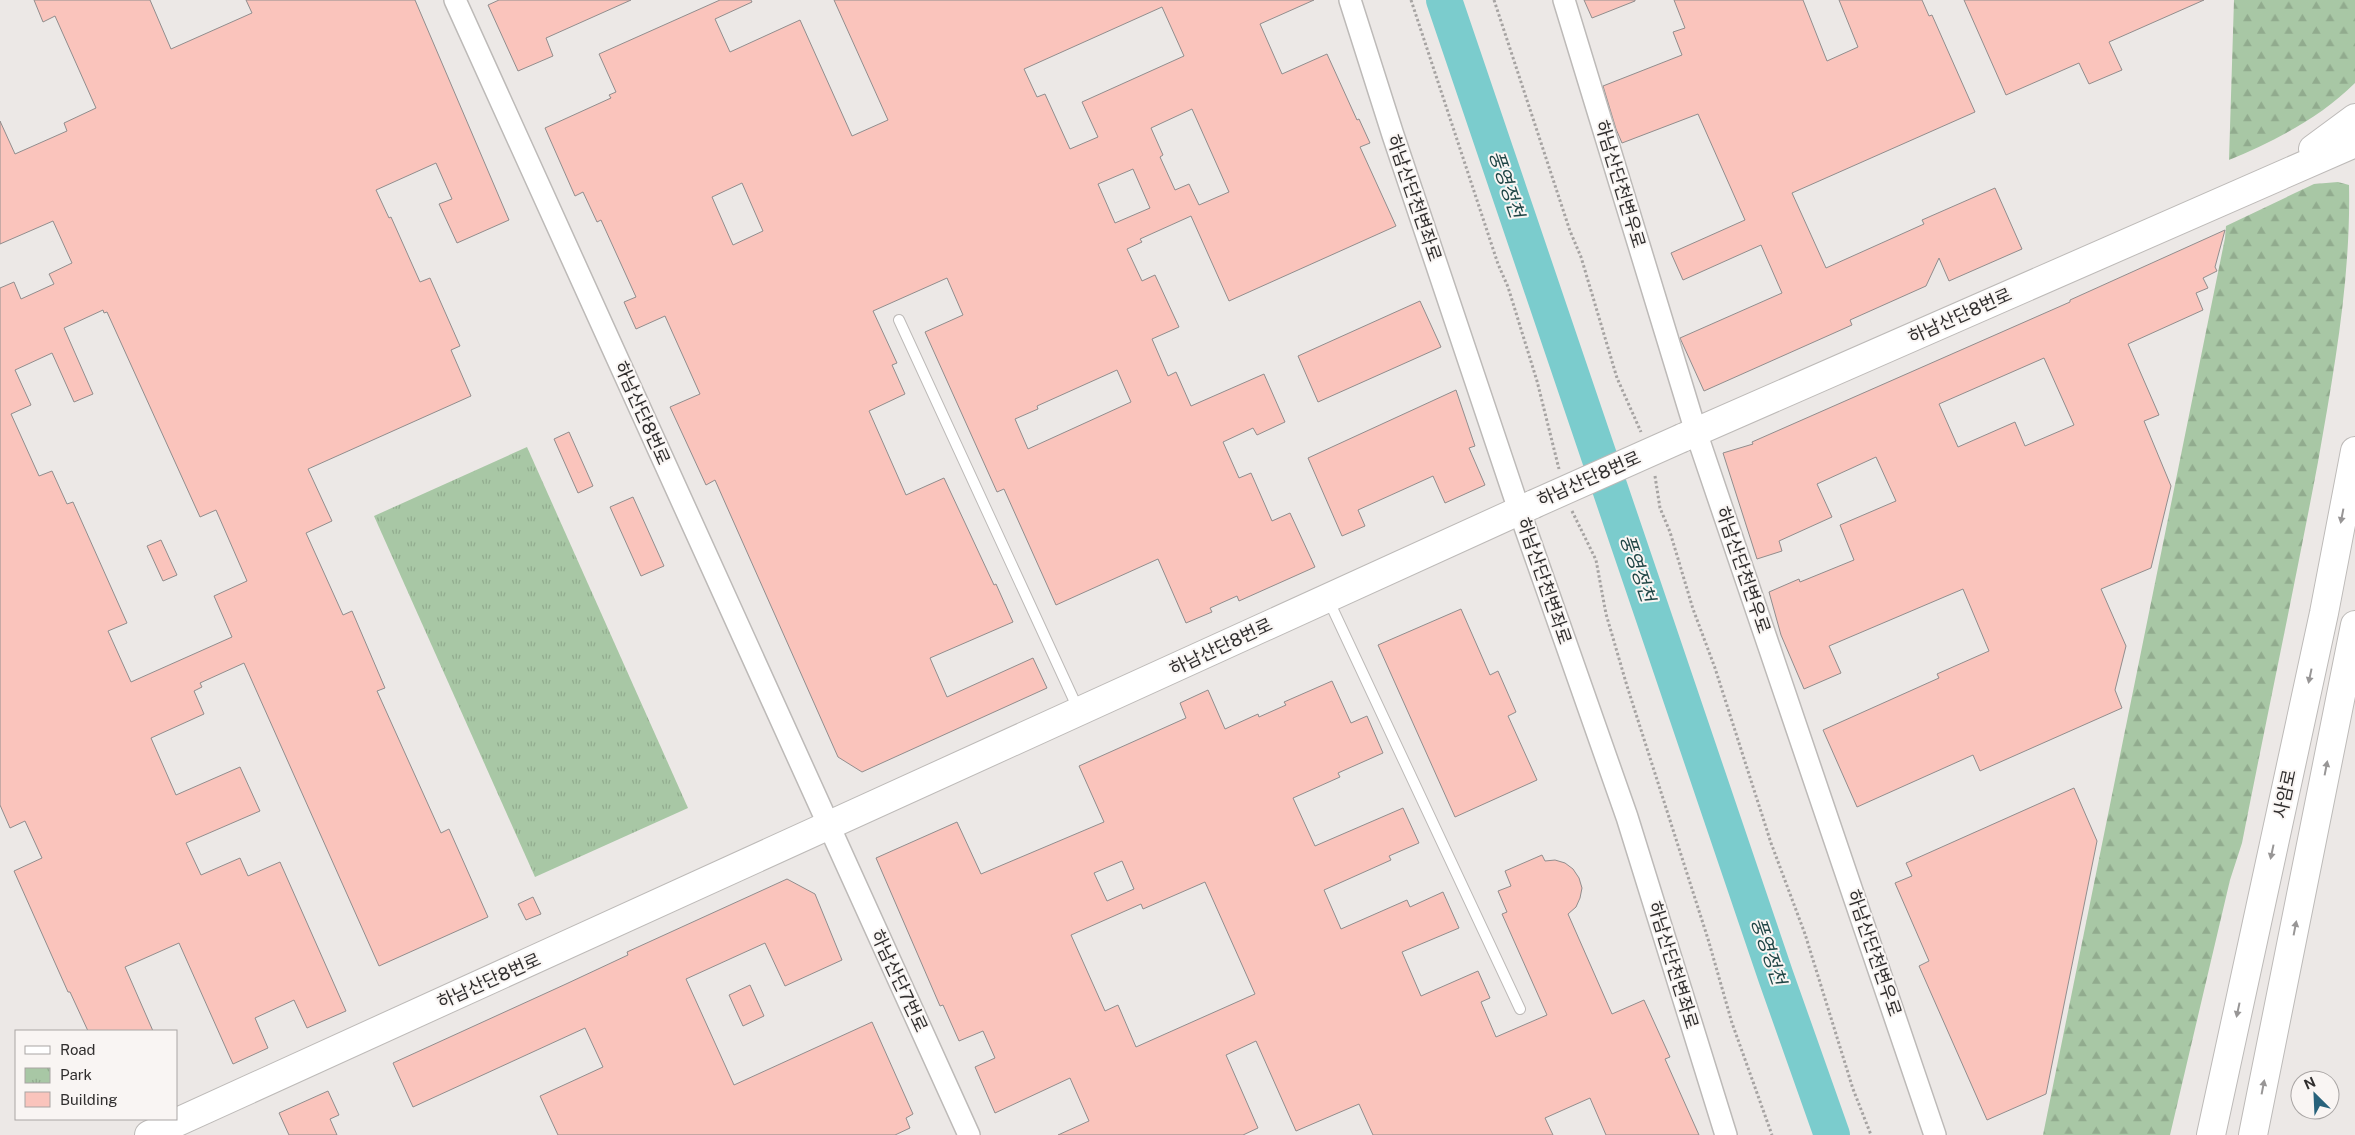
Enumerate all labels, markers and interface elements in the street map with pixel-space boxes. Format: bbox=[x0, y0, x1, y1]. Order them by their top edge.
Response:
street label: 하남산단천변우로 bbox=[1591, 117, 1650, 250]
street label: 하남산단천변좌로 bbox=[1383, 132, 1446, 264]
water label: 풍영정천 bbox=[1485, 147, 1529, 222]
street label: 하남산단8번로 bbox=[1905, 283, 2015, 348]
street label: 하남산단8번로 bbox=[610, 358, 675, 468]
street label: 하남산단8번로 bbox=[1534, 446, 1644, 511]
street label: 하남산단천변우로 bbox=[1712, 504, 1775, 636]
one-way arrow bbox=[2338, 509, 2346, 525]
street label: 하남산단천변좌로 bbox=[1513, 515, 1576, 647]
water label: 풍영정천 bbox=[1616, 531, 1660, 606]
street label: 하남산단8번로 bbox=[1166, 614, 1276, 680]
one-way arrow bbox=[2306, 668, 2314, 683]
one-way arrow bbox=[2323, 760, 2331, 776]
street label: 사암로 bbox=[2269, 767, 2300, 820]
one-way arrow bbox=[2268, 844, 2276, 859]
street label: 하남산단천변우로 bbox=[1843, 887, 1906, 1019]
street label: 하남산단천변좌로 bbox=[1644, 898, 1703, 1031]
water label: 풍영정천 bbox=[1747, 914, 1791, 989]
one-way arrow bbox=[2291, 919, 2299, 935]
street label: 하남산단7번로 bbox=[867, 926, 932, 1035]
street label: 하남산단8번로 bbox=[434, 948, 544, 1013]
one-way arrow bbox=[2234, 1003, 2242, 1018]
legend bbox=[15, 1030, 178, 1120]
text: Road bbox=[60, 1041, 96, 1058]
text: Park bbox=[60, 1066, 92, 1083]
north arrow bbox=[2290, 1070, 2340, 1120]
text: N bbox=[2301, 1074, 2318, 1093]
one-way arrow bbox=[2259, 1079, 2267, 1095]
text: Building bbox=[60, 1091, 118, 1108]

